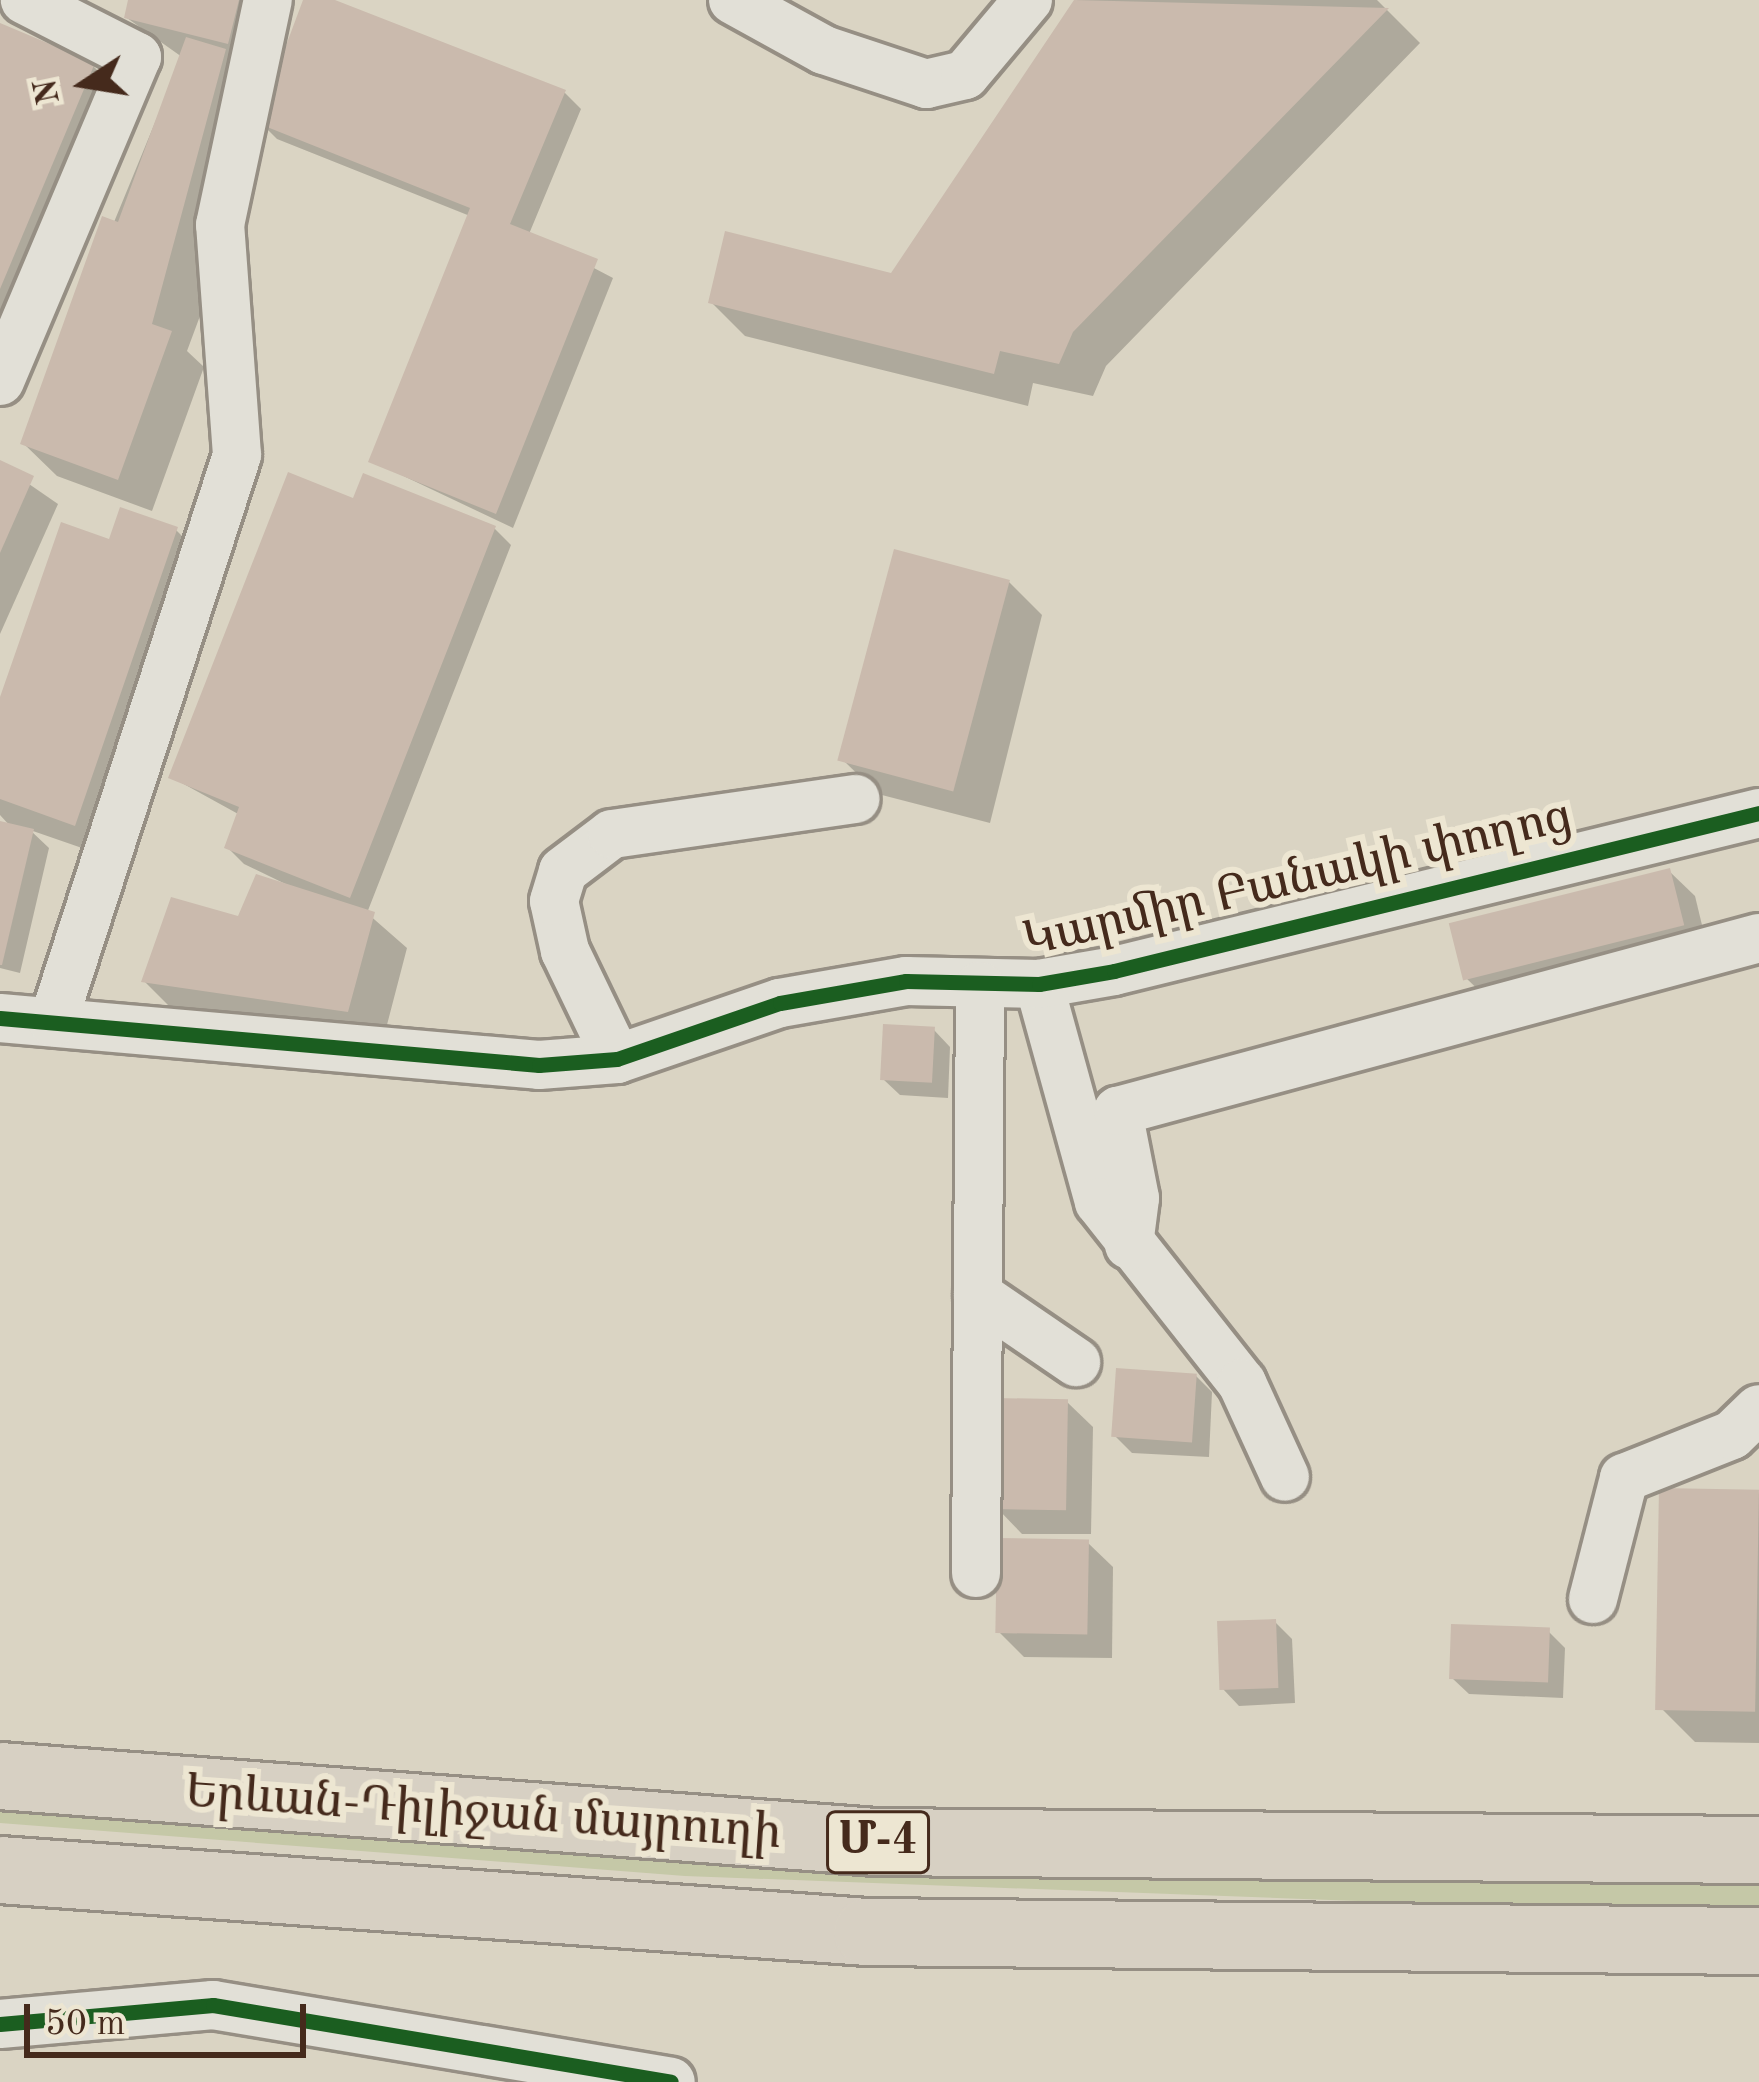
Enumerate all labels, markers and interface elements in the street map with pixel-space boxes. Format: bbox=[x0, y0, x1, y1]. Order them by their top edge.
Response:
north arrow bbox=[24, 24, 144, 144]
text: N bbox=[30, 76, 67, 107]
street label: Կարմիր Բանակի փողոց bbox=[1018, 789, 1578, 971]
street label: Երևան-Դիլիջան մայրուղի bbox=[183, 1764, 783, 1864]
road number: Մ-4 bbox=[824, 1803, 932, 1881]
scale bar bbox=[30, 1980, 312, 2054]
text: 50 m bbox=[45, 2007, 125, 2043]

